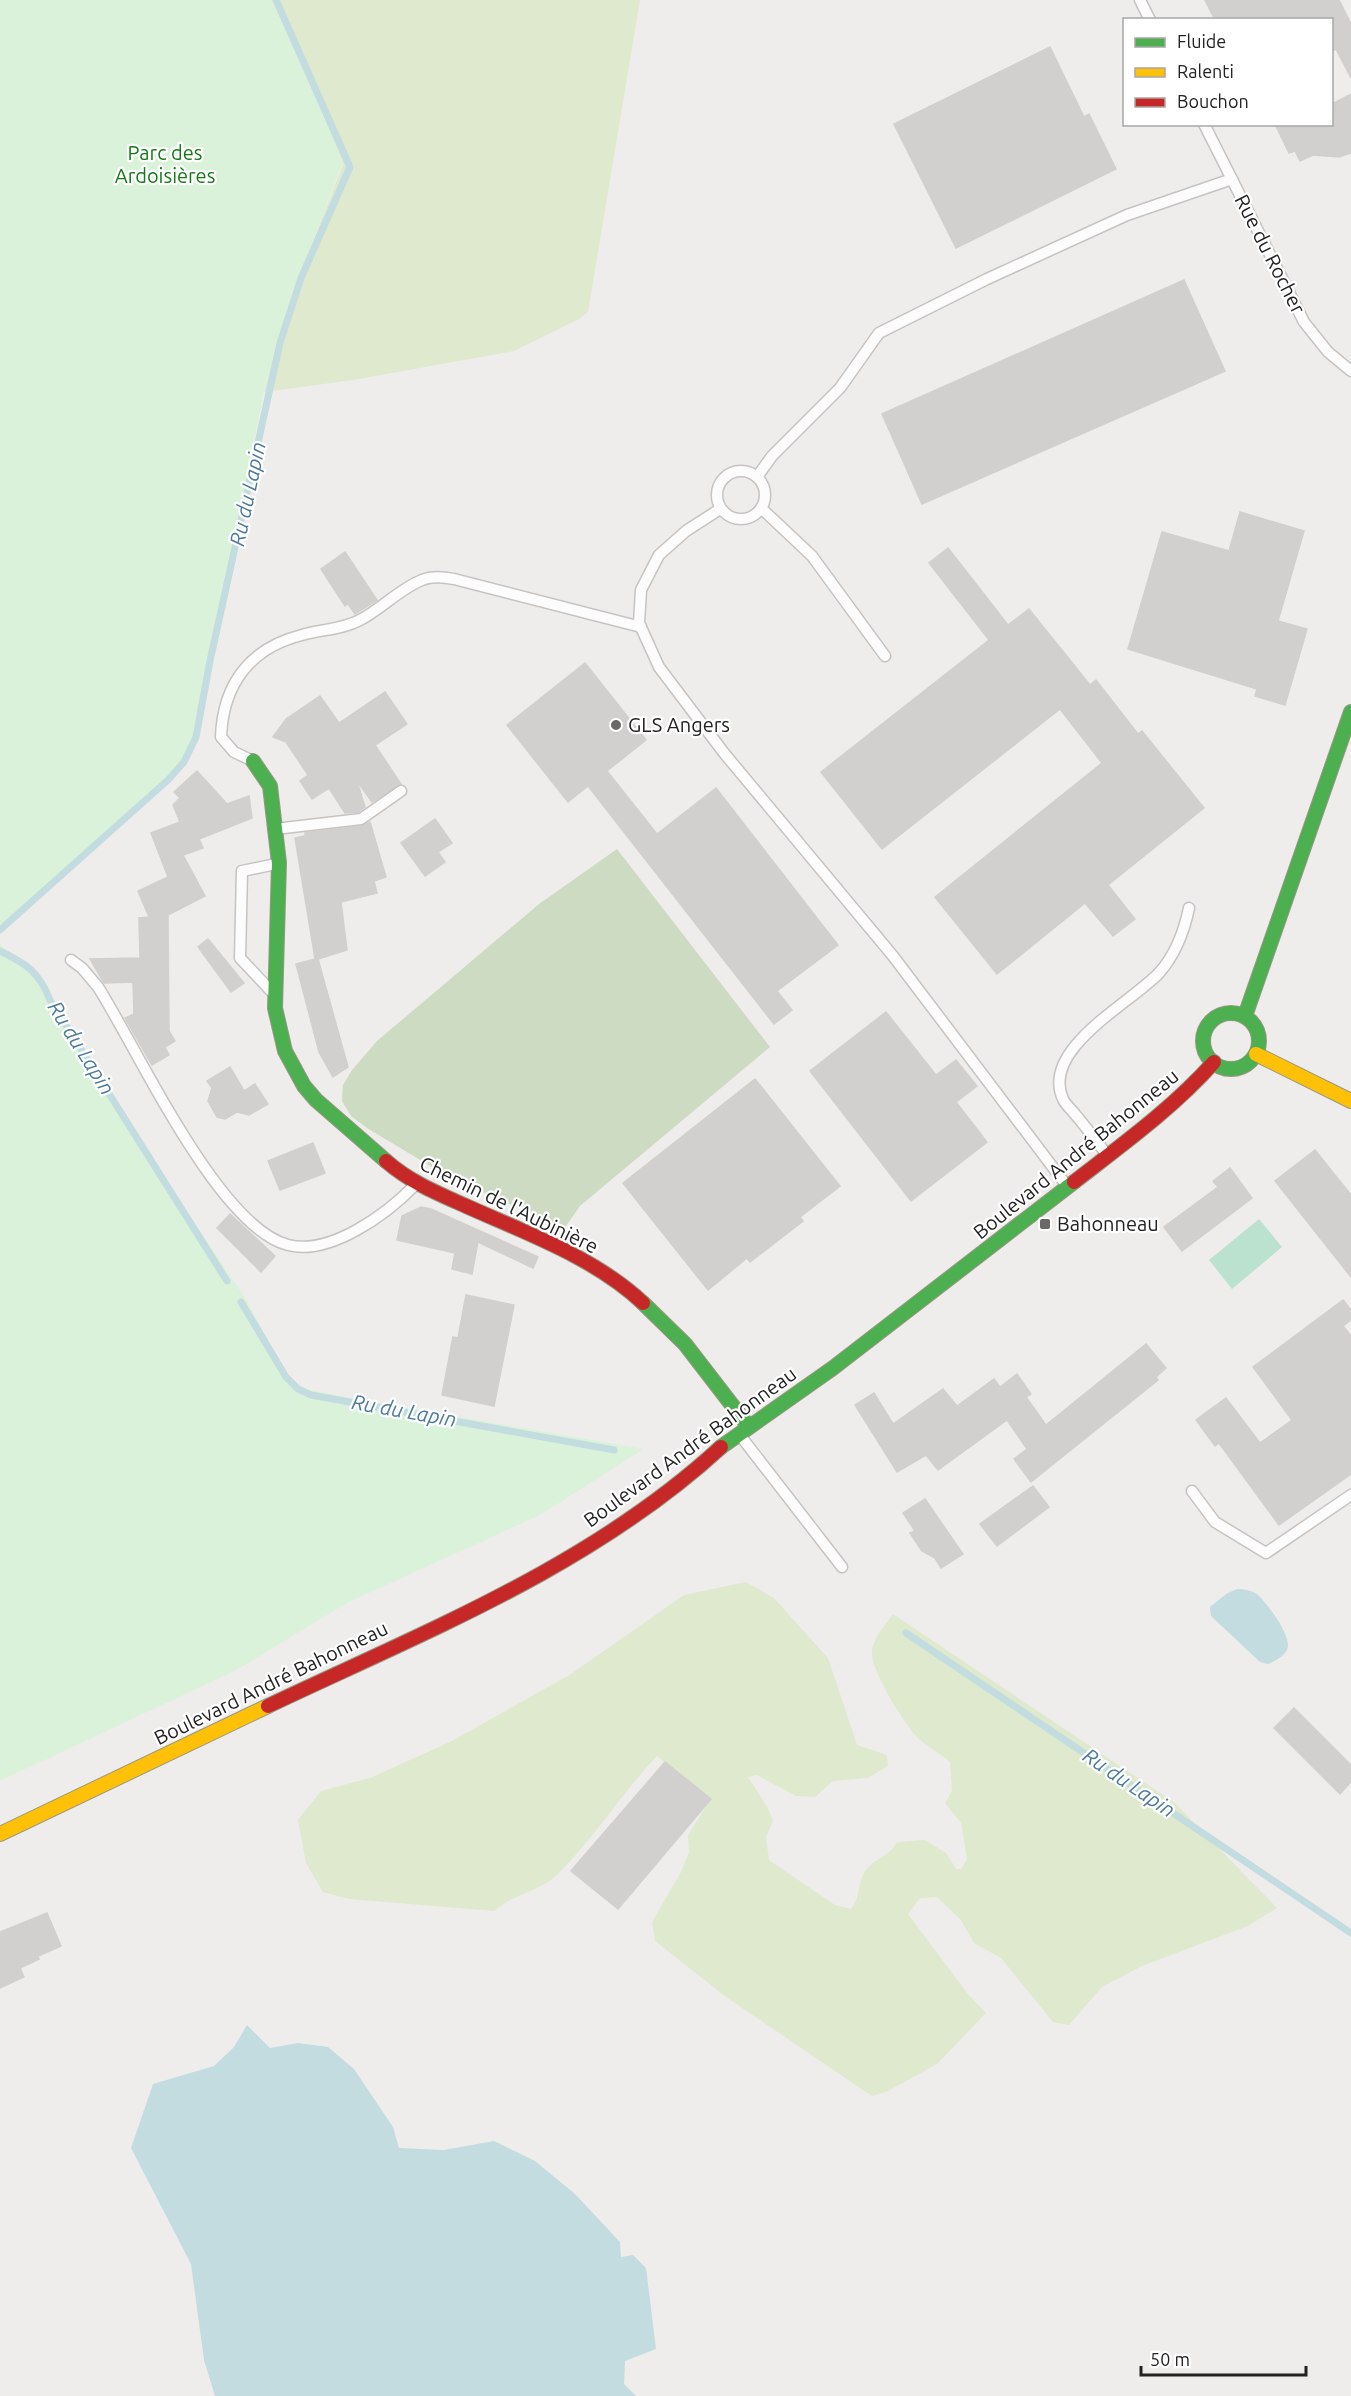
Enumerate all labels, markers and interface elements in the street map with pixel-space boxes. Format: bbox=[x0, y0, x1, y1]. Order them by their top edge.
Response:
legend bbox=[1123, 18, 1333, 126]
text: Fluide bbox=[1177, 31, 1226, 51]
text: Ralenti bbox=[1177, 61, 1234, 81]
text: Bouchon bbox=[1177, 91, 1249, 111]
park label: Parc des Ardoisières bbox=[115, 141, 215, 187]
street label: Rue du Rocher bbox=[1231, 190, 1311, 318]
water label: Ru du Lapin bbox=[224, 440, 270, 548]
place label: GLS Angers bbox=[628, 713, 730, 736]
marker: GLS Angers bbox=[609, 718, 623, 732]
water label: Ru du Lapin bbox=[44, 996, 120, 1099]
street label: Boulevard André Bahonneau bbox=[969, 1064, 1183, 1244]
street label: Chemin de l'Aubinière bbox=[416, 1151, 602, 1258]
place label: Bahonneau bbox=[1057, 1212, 1159, 1236]
marker: Bahonneau bbox=[1038, 1217, 1052, 1231]
street label: Boulevard André Bahonneau bbox=[579, 1362, 800, 1531]
water label: Ru du Lapin bbox=[350, 1389, 458, 1431]
street label: Boulevard André Bahonneau bbox=[150, 1616, 391, 1749]
water label: Ru du Lapin bbox=[1079, 1743, 1180, 1822]
scale bar bbox=[1141, 2339, 1306, 2377]
text: 50 m bbox=[1150, 2349, 1190, 2369]

